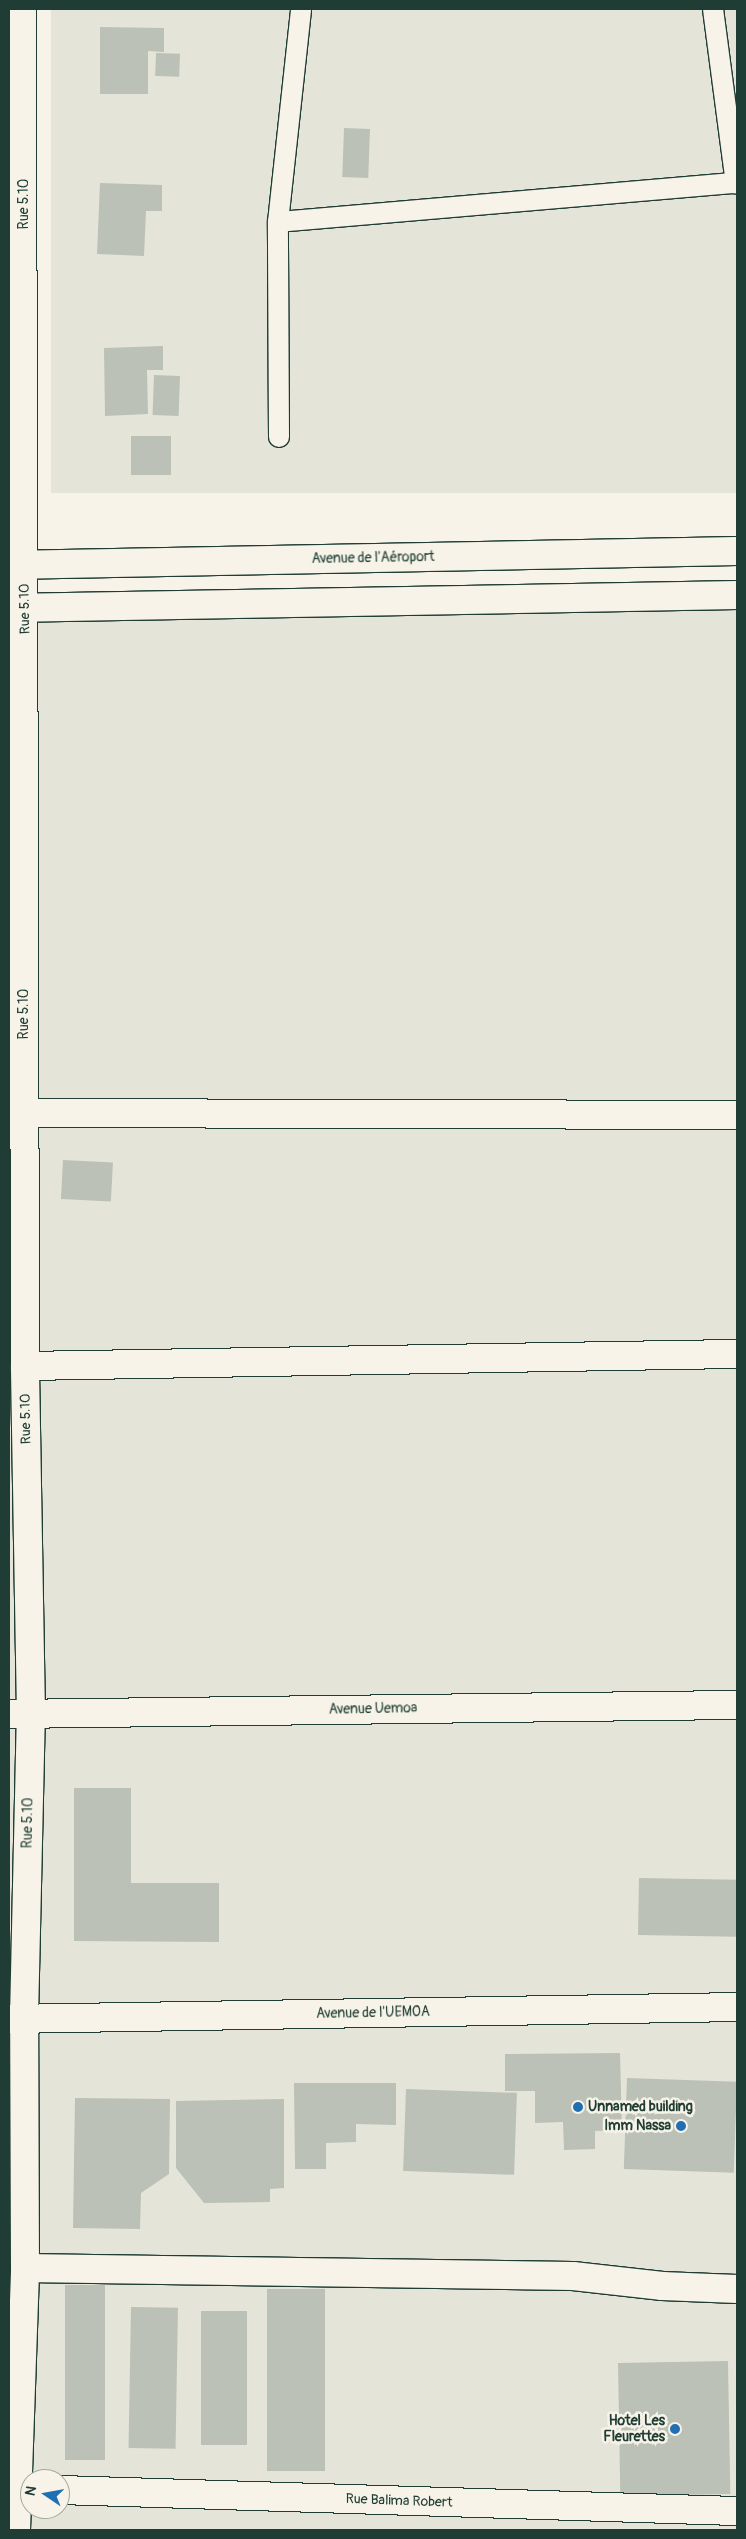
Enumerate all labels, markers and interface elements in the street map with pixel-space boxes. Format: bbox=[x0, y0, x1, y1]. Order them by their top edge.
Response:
street label: Rue 5.10 bbox=[16, 179, 32, 229]
street label: Avenue de l'Aéroport bbox=[311, 549, 435, 567]
street label: Rue 5.10 bbox=[16, 583, 34, 635]
street label: Rue 5.10 bbox=[16, 989, 32, 1039]
street label: Rue 5.10 bbox=[17, 1393, 35, 1445]
street label: Avenue Uemoa bbox=[329, 1700, 417, 1718]
street label: Rue 5.10 bbox=[19, 1797, 37, 1849]
street label: Avenue de l'UEMOA bbox=[316, 2004, 430, 2022]
place label: Unnamed building bbox=[588, 2099, 693, 2115]
marker: Unnamed building bbox=[572, 2101, 584, 2113]
place label: Imm Nassa bbox=[604, 2118, 671, 2134]
marker: Imm Nassa bbox=[675, 2120, 687, 2132]
place label: Hotel Les Fleurettes bbox=[603, 2413, 665, 2446]
marker: Hotel Les Fleurettes bbox=[669, 2423, 681, 2435]
north arrow bbox=[20, 2469, 70, 2519]
text: N bbox=[22, 2485, 40, 2497]
street label: Rue Balima Robert bbox=[345, 2491, 453, 2511]

